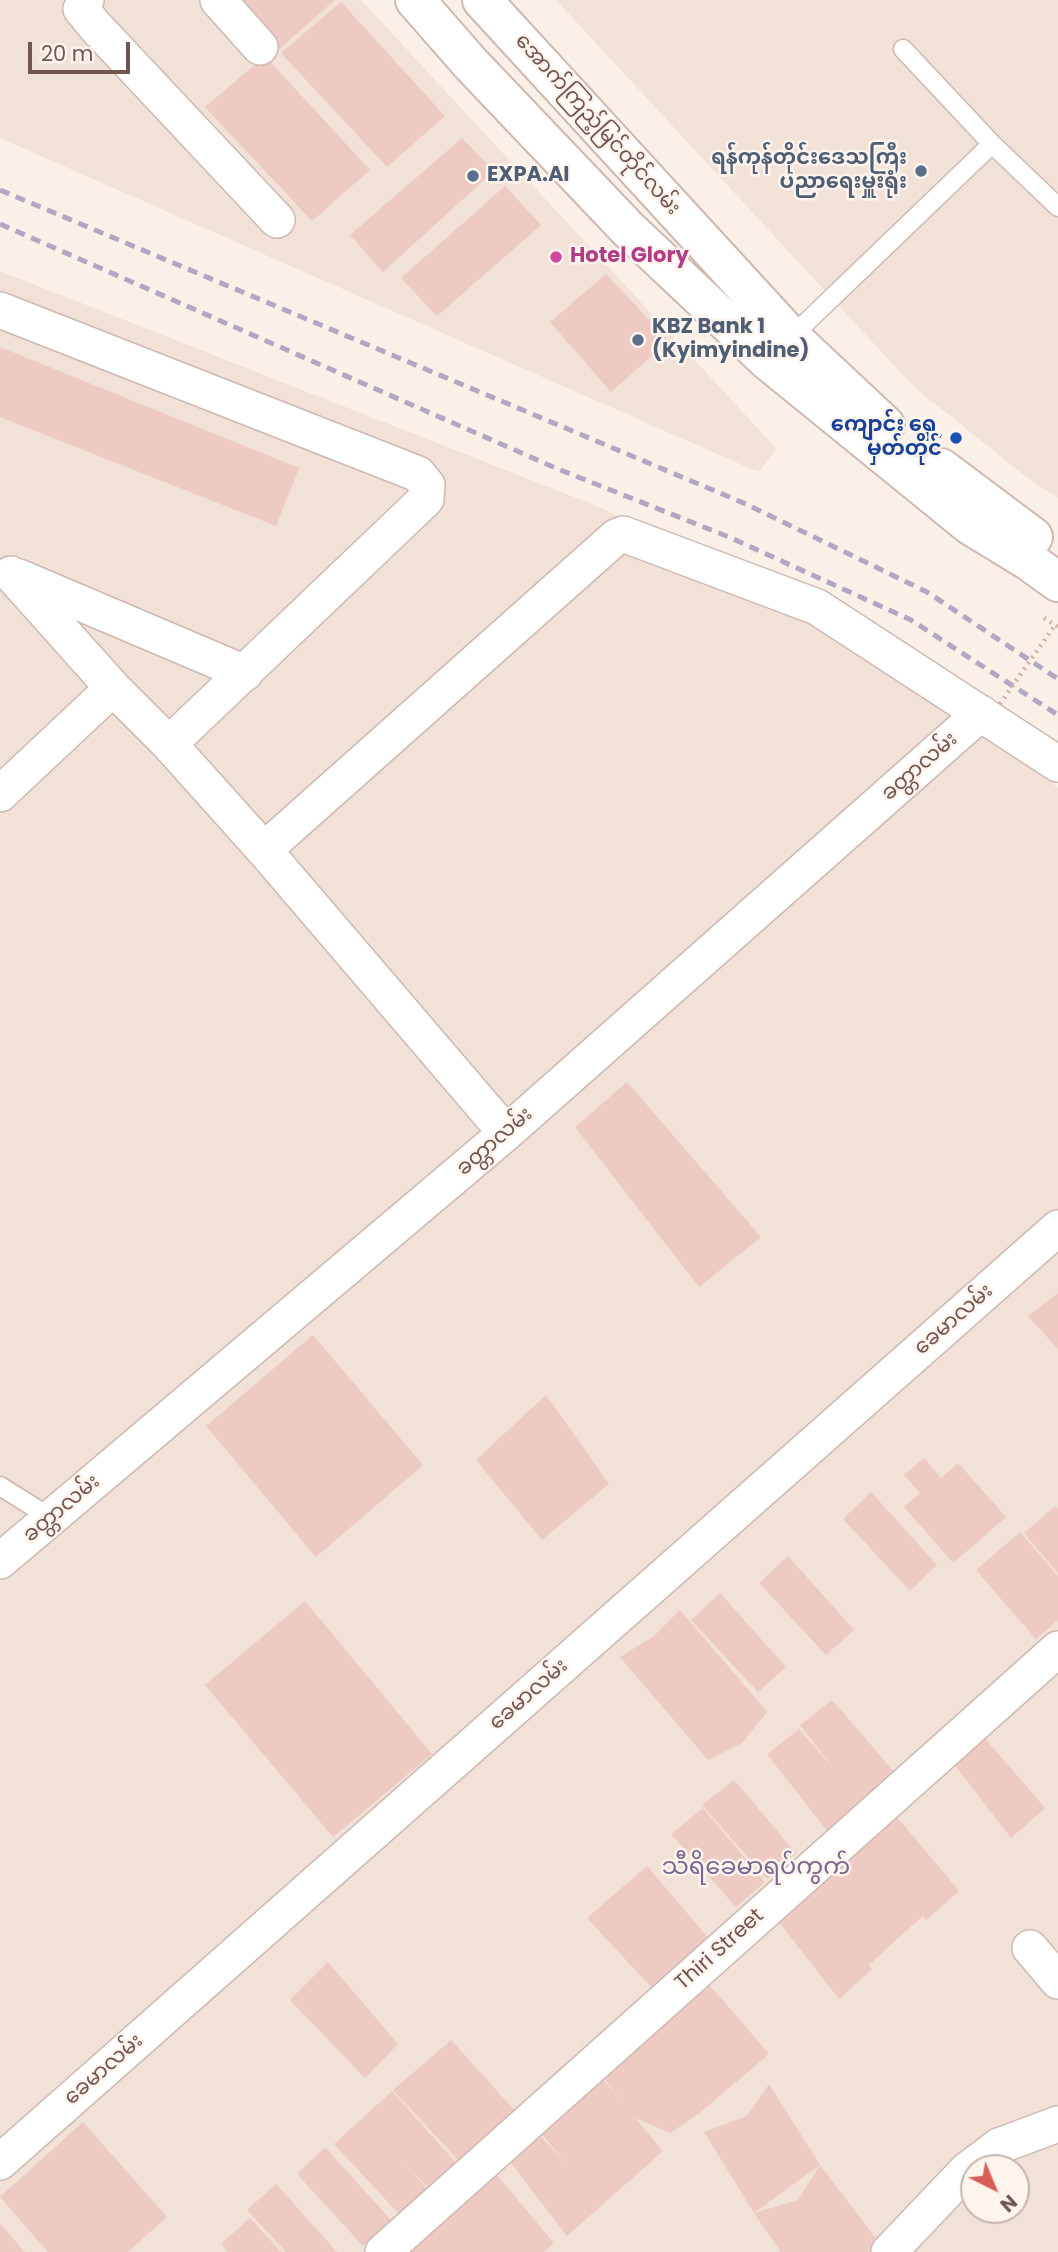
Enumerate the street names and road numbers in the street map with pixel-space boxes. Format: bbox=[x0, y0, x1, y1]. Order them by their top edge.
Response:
street label: အောက်ကြည့်မြင်တိုင်လမ်း bbox=[509, 29, 685, 221]
street label: ခတ္တာလမ်း bbox=[877, 727, 963, 807]
street label: ခတ္တာလမ်း bbox=[452, 1102, 538, 1182]
street label: ခေမာလမ်း bbox=[909, 1279, 999, 1361]
street label: ခတ္တာလမ်း bbox=[18, 1470, 106, 1548]
street label: ခေမာလမ်း bbox=[484, 1654, 574, 1736]
street label: Thiri Street bbox=[671, 1904, 769, 1996]
street label: ခေမာလမ်း bbox=[59, 2029, 149, 2111]

